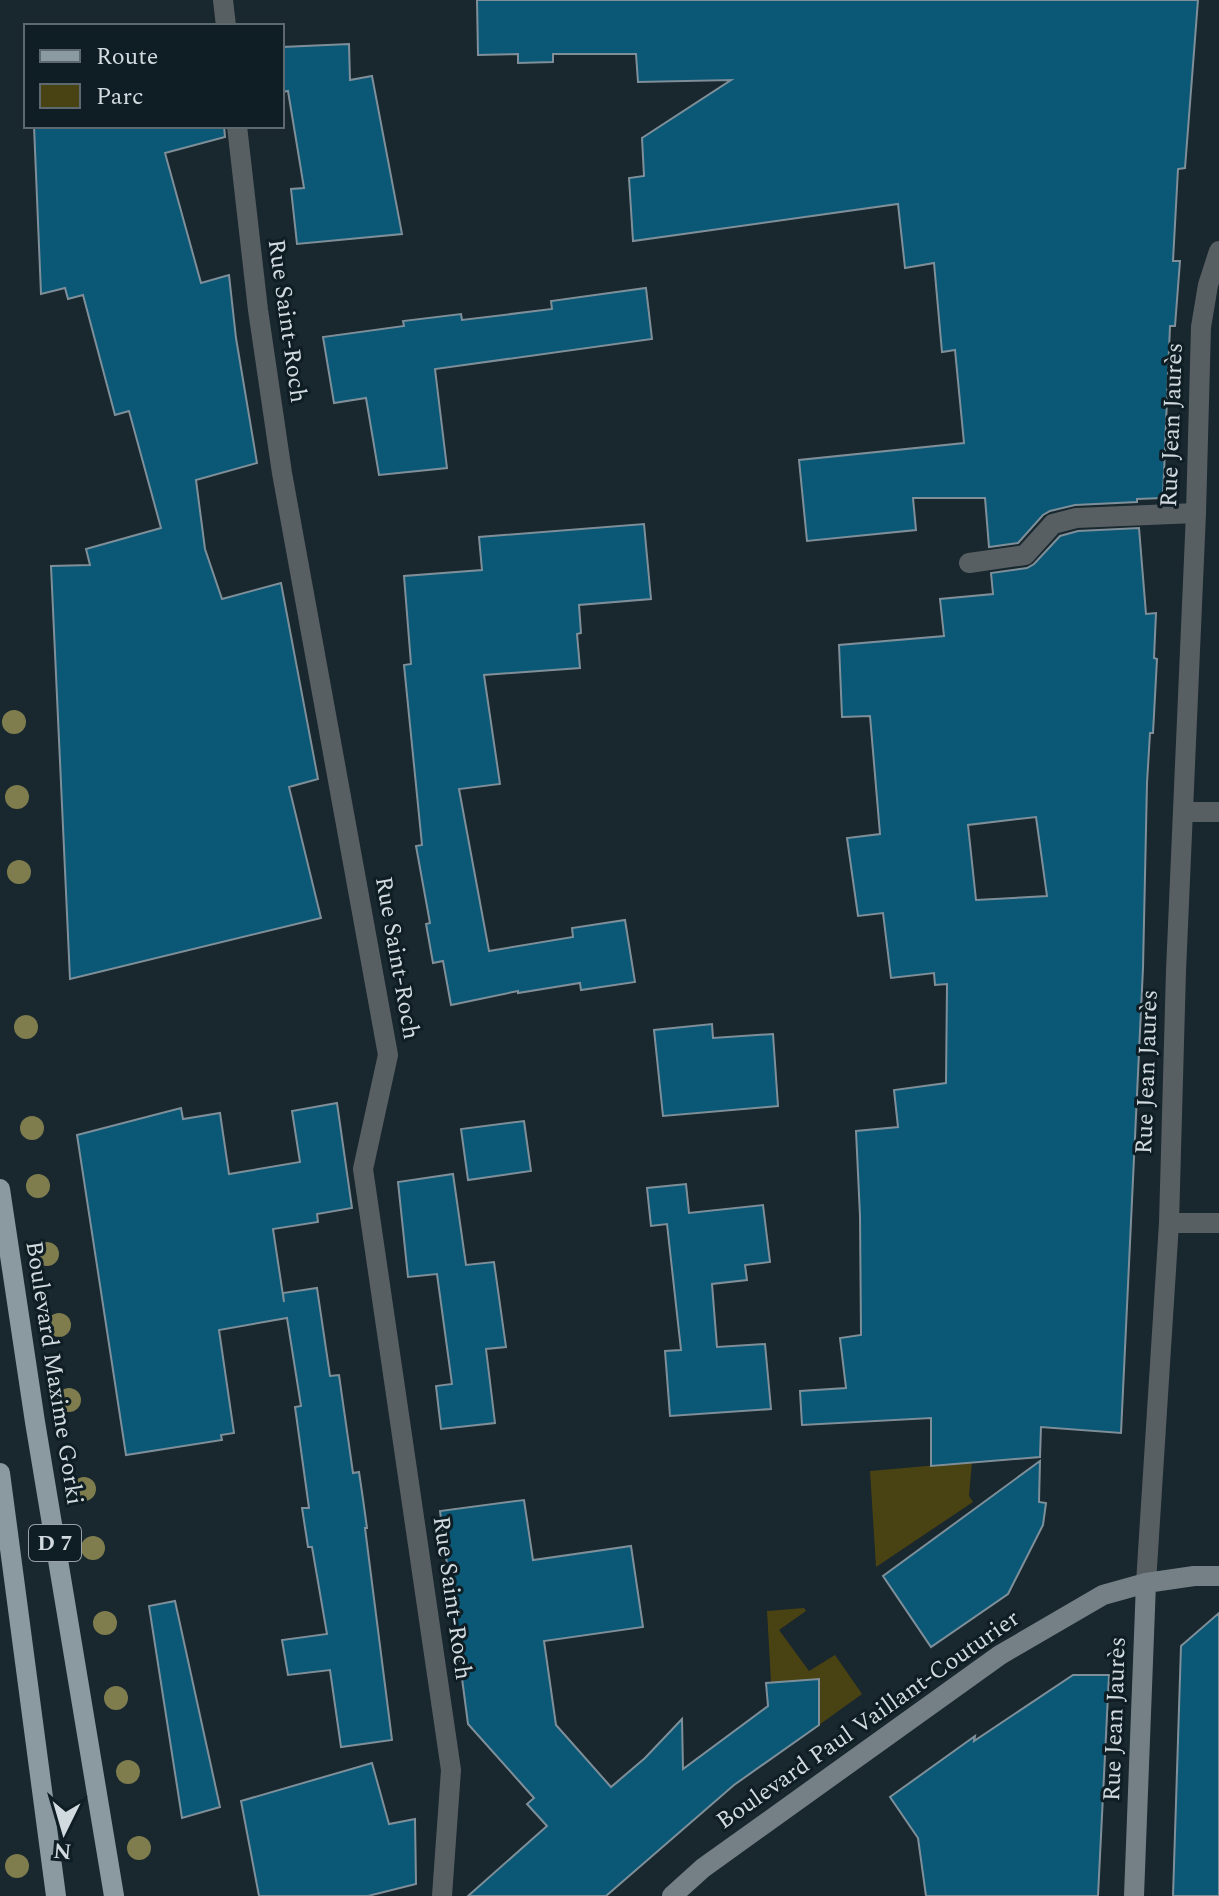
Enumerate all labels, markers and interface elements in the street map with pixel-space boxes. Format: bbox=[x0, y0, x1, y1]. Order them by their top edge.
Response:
legend bbox=[24, 24, 284, 128]
text: Route bbox=[96, 39, 158, 75]
text: Parc bbox=[96, 79, 144, 115]
street label: Rue Saint-Roch bbox=[258, 237, 316, 405]
street label: Rue Jean Jaurès bbox=[1151, 342, 1193, 508]
street label: Rue Saint-Roch bbox=[365, 874, 429, 1042]
street label: Rue Jean Jaurès bbox=[1126, 989, 1168, 1155]
street label: Boulevard Maxime Gorki bbox=[15, 1238, 93, 1508]
street label: Rue Saint-Roch bbox=[423, 1514, 481, 1682]
road number: D 7 bbox=[29, 1525, 81, 1561]
street label: Boulevard Paul Vaillant-Couturier bbox=[709, 1601, 1027, 1839]
street label: Rue Jean Jaurès bbox=[1094, 1636, 1136, 1802]
north arrow bbox=[24, 1792, 104, 1872]
text: N bbox=[52, 1833, 73, 1868]

